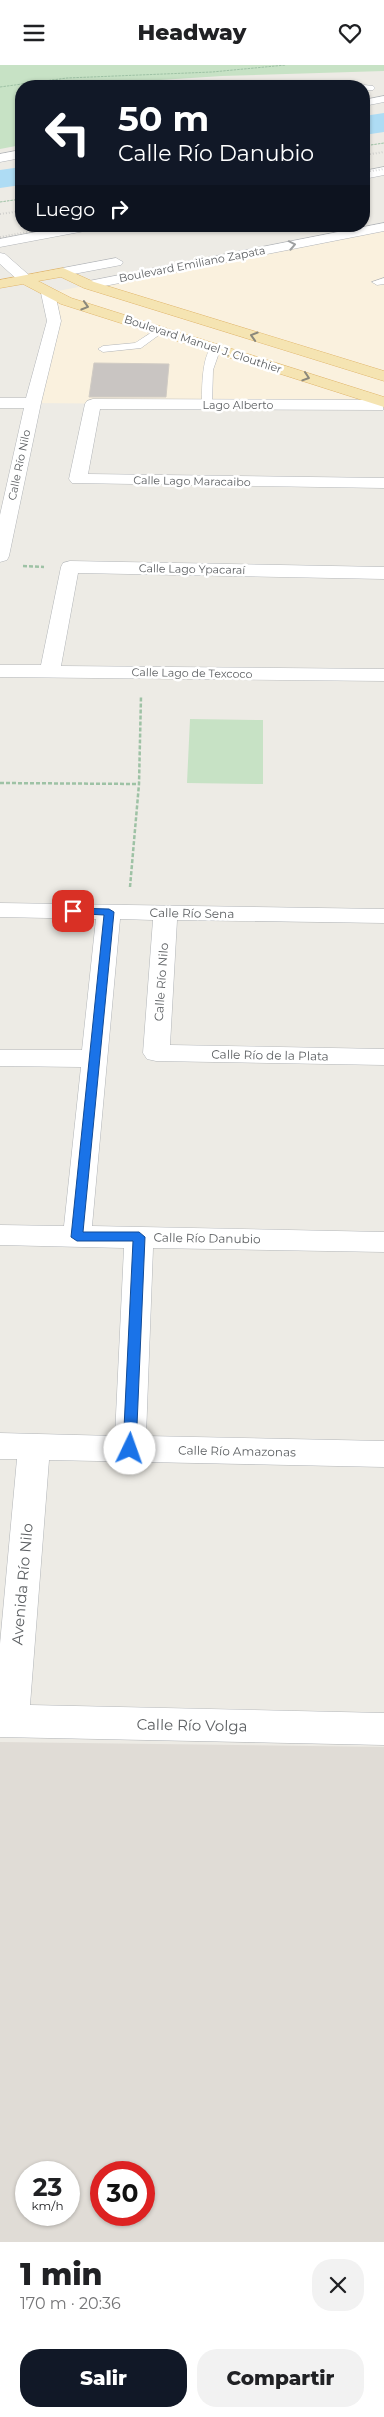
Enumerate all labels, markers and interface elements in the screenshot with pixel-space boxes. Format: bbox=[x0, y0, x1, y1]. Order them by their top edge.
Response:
icon: menu bbox=[20, 19, 48, 47]
text: Headway bbox=[138, 19, 246, 46]
icon: heart bbox=[336, 19, 364, 47]
text: 50 m bbox=[118, 97, 209, 140]
icon: left bbox=[35, 100, 100, 165]
text: Calle Río Danubio bbox=[118, 140, 314, 167]
icon: right bbox=[105, 195, 133, 223]
text: Luego bbox=[35, 198, 95, 221]
one-way arrow bbox=[287, 240, 296, 250]
street label: Boulevard Emiliano Zapata bbox=[118, 243, 266, 285]
one-way arrow bbox=[80, 301, 88, 311]
street label: Boulevard Manuel J. Clouthier bbox=[122, 312, 284, 376]
one-way arrow bbox=[250, 331, 258, 341]
one-way arrow bbox=[302, 371, 310, 381]
street label: Lago Alberto bbox=[203, 398, 274, 412]
street label: Calle Río Nilo bbox=[5, 428, 33, 502]
street label: Calle Lago Maracaibo bbox=[133, 473, 251, 489]
street label: Calle Lago Ypacaraí bbox=[139, 561, 246, 577]
street label: Calle Lago de Texcoco bbox=[131, 665, 253, 681]
pin bbox=[52, 890, 94, 932]
icon: arrive bbox=[59, 897, 87, 925]
street label: Calle Río Sena bbox=[150, 905, 234, 921]
street label: Calle Río Nilo bbox=[151, 942, 171, 1022]
street label: Calle Río de la Plata bbox=[211, 1046, 329, 1064]
street label: Calle Río Danubio bbox=[153, 1230, 261, 1246]
position arrow bbox=[103, 1422, 155, 1474]
street label: Calle Río Amazonas bbox=[178, 1442, 296, 1460]
street label: Avenida Río Nilo bbox=[7, 1522, 37, 1646]
street label: Calle Río Volga bbox=[136, 1715, 248, 1735]
speed limit sign: 30 bbox=[90, 2161, 155, 2226]
text: 23 bbox=[33, 2172, 62, 2202]
text: km/h bbox=[31, 2198, 64, 2213]
text: 1 min bbox=[20, 2256, 103, 2293]
button: close bbox=[312, 2259, 364, 2311]
text: 170 m · 20:36 bbox=[20, 2294, 121, 2313]
button: Salir bbox=[20, 2349, 187, 2407]
button: Compartir bbox=[197, 2349, 364, 2407]

